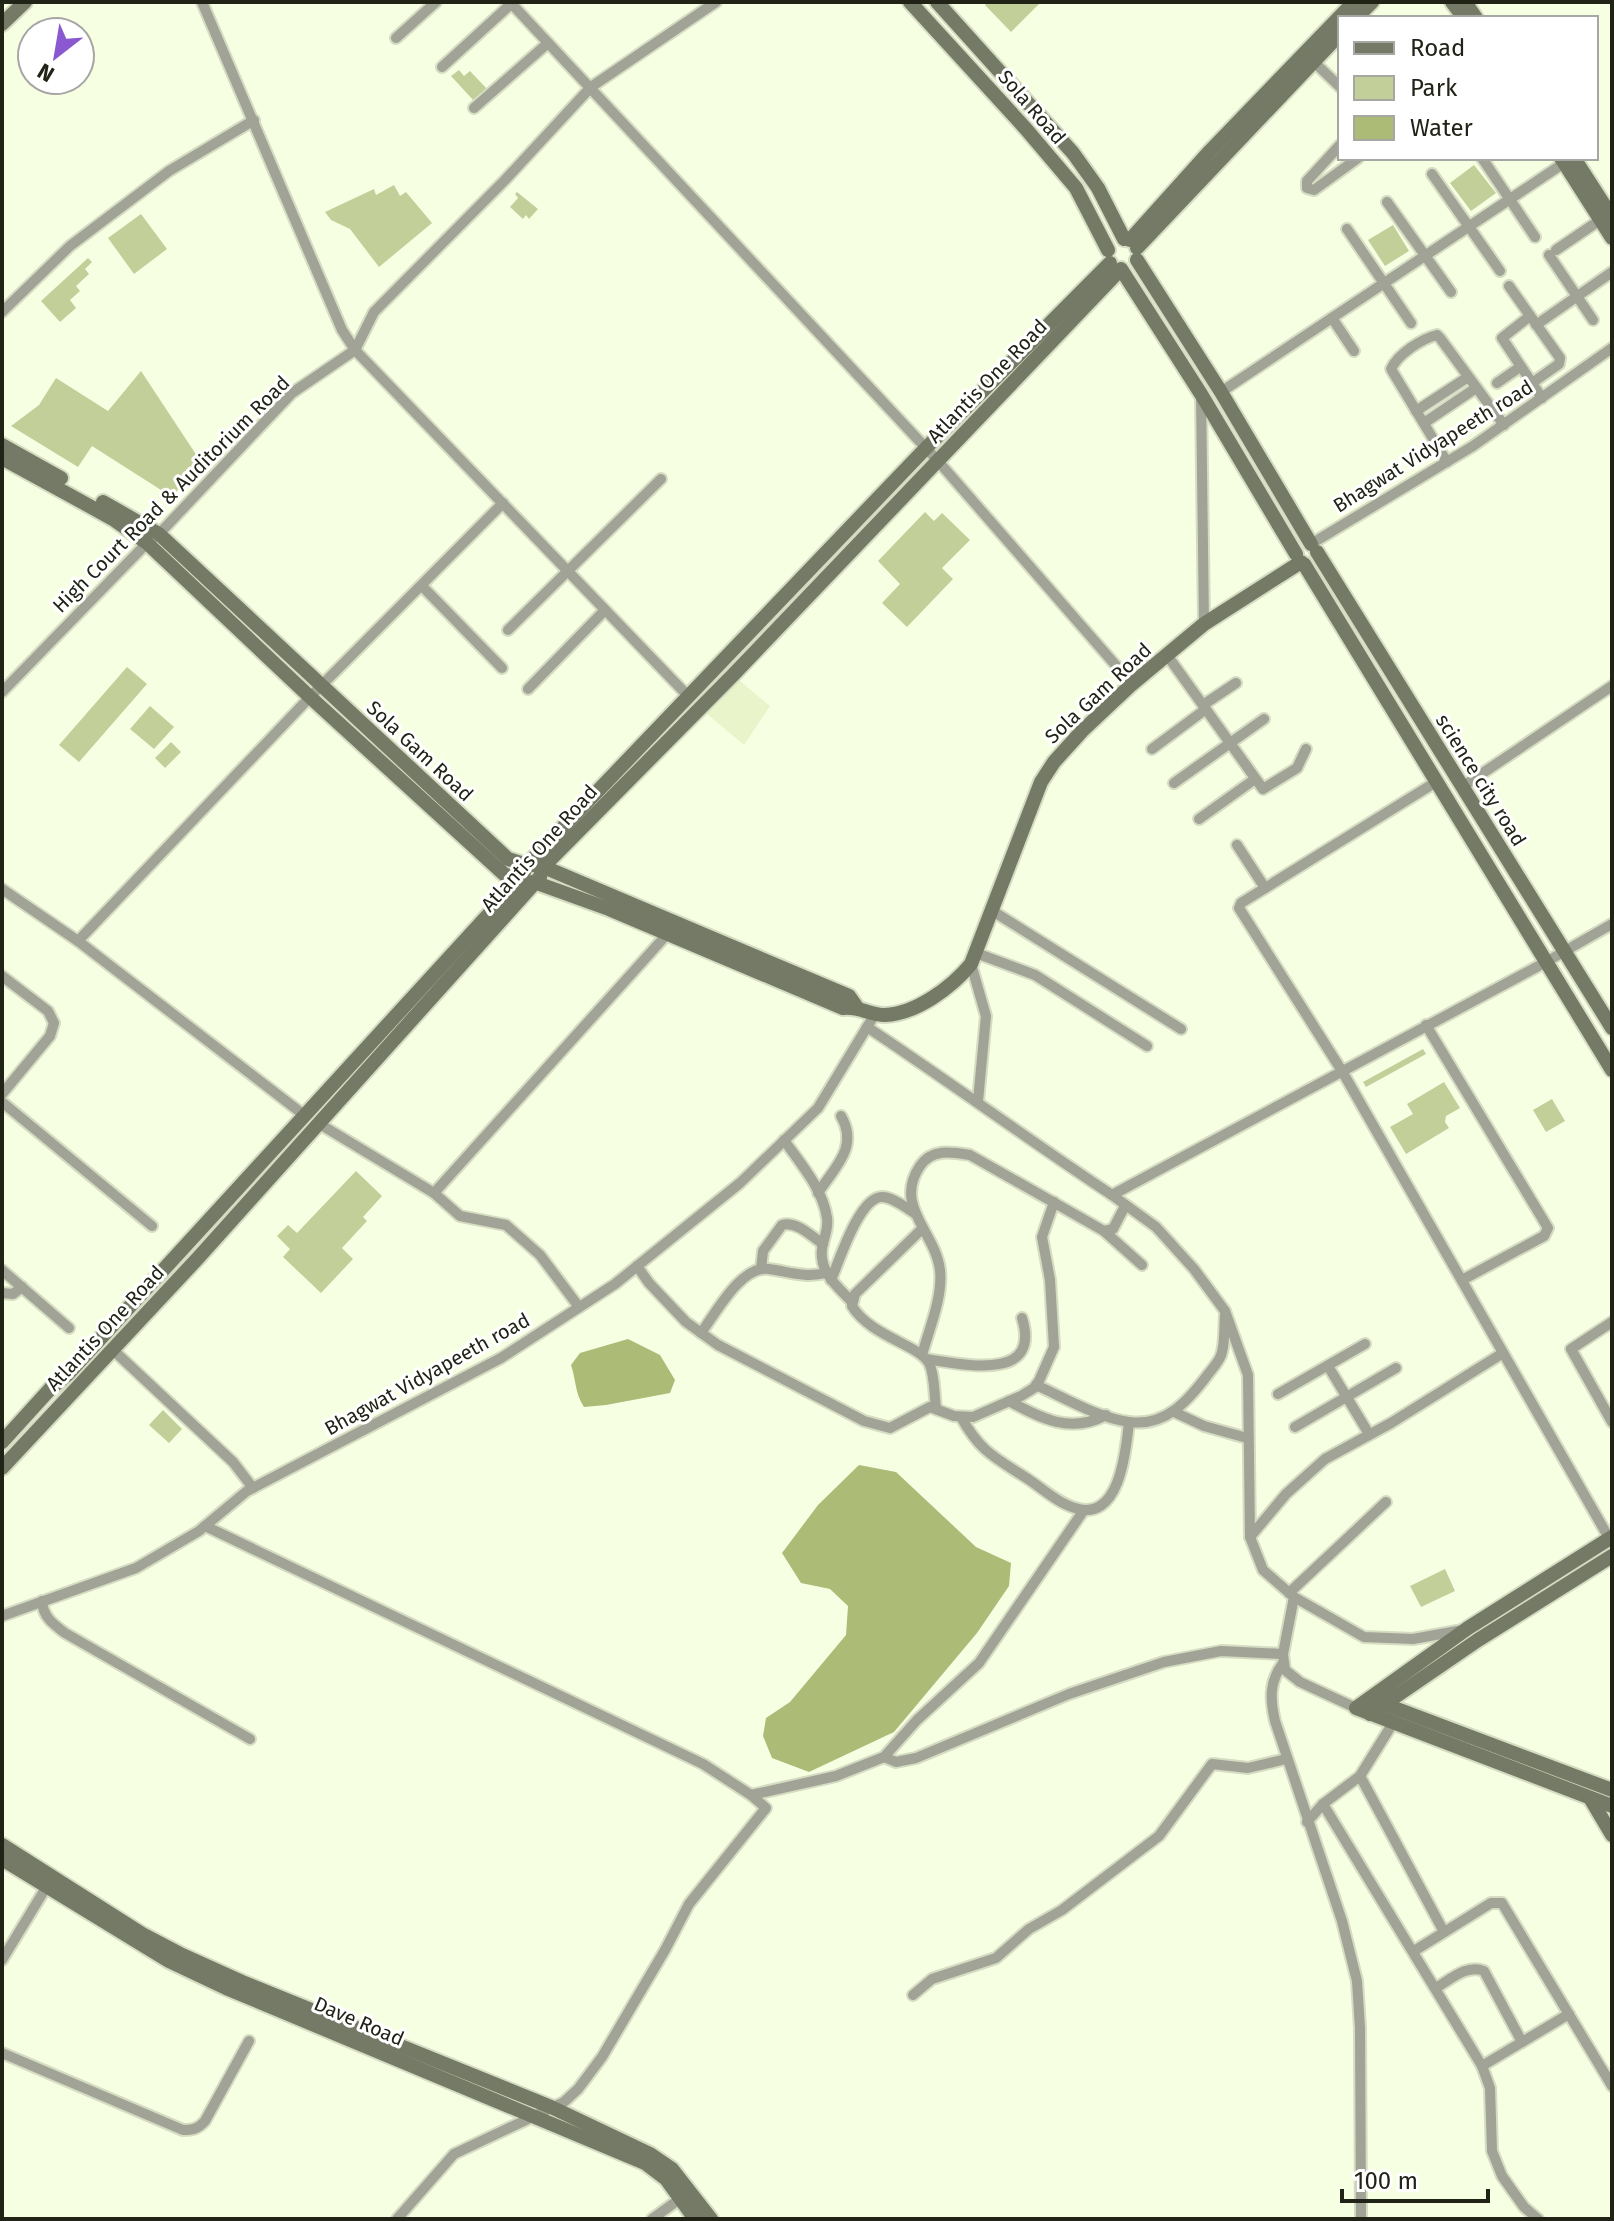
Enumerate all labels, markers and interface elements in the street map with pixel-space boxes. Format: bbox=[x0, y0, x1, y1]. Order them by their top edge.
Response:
north arrow bbox=[16, 16, 96, 96]
legend bbox=[1338, 16, 1598, 160]
text: Road bbox=[1410, 34, 1465, 62]
text: N bbox=[33, 57, 59, 88]
street label: Sola Road bbox=[993, 65, 1071, 149]
text: Park bbox=[1410, 74, 1458, 102]
text: Water bbox=[1410, 114, 1474, 142]
street label: Atlantis One Road bbox=[922, 314, 1052, 448]
street label: High Court Road & Auditorium Road bbox=[48, 371, 294, 617]
street label: Bhagwat Vidyapeeth road bbox=[1329, 375, 1537, 517]
street label: Sola Gam Road bbox=[1040, 638, 1156, 748]
street label: Sola Gam Road bbox=[362, 696, 478, 806]
street label: science city road bbox=[1431, 709, 1531, 851]
street label: Atlantis One Road bbox=[476, 780, 602, 916]
street label: Atlantis One Road bbox=[41, 1260, 169, 1396]
street label: Bhagwat Vidyapeeth road bbox=[320, 1308, 534, 1440]
street label: Dave Road bbox=[310, 1991, 408, 2051]
scale bar bbox=[1342, 2153, 1488, 2203]
text: 100 m bbox=[1354, 2167, 1418, 2195]

